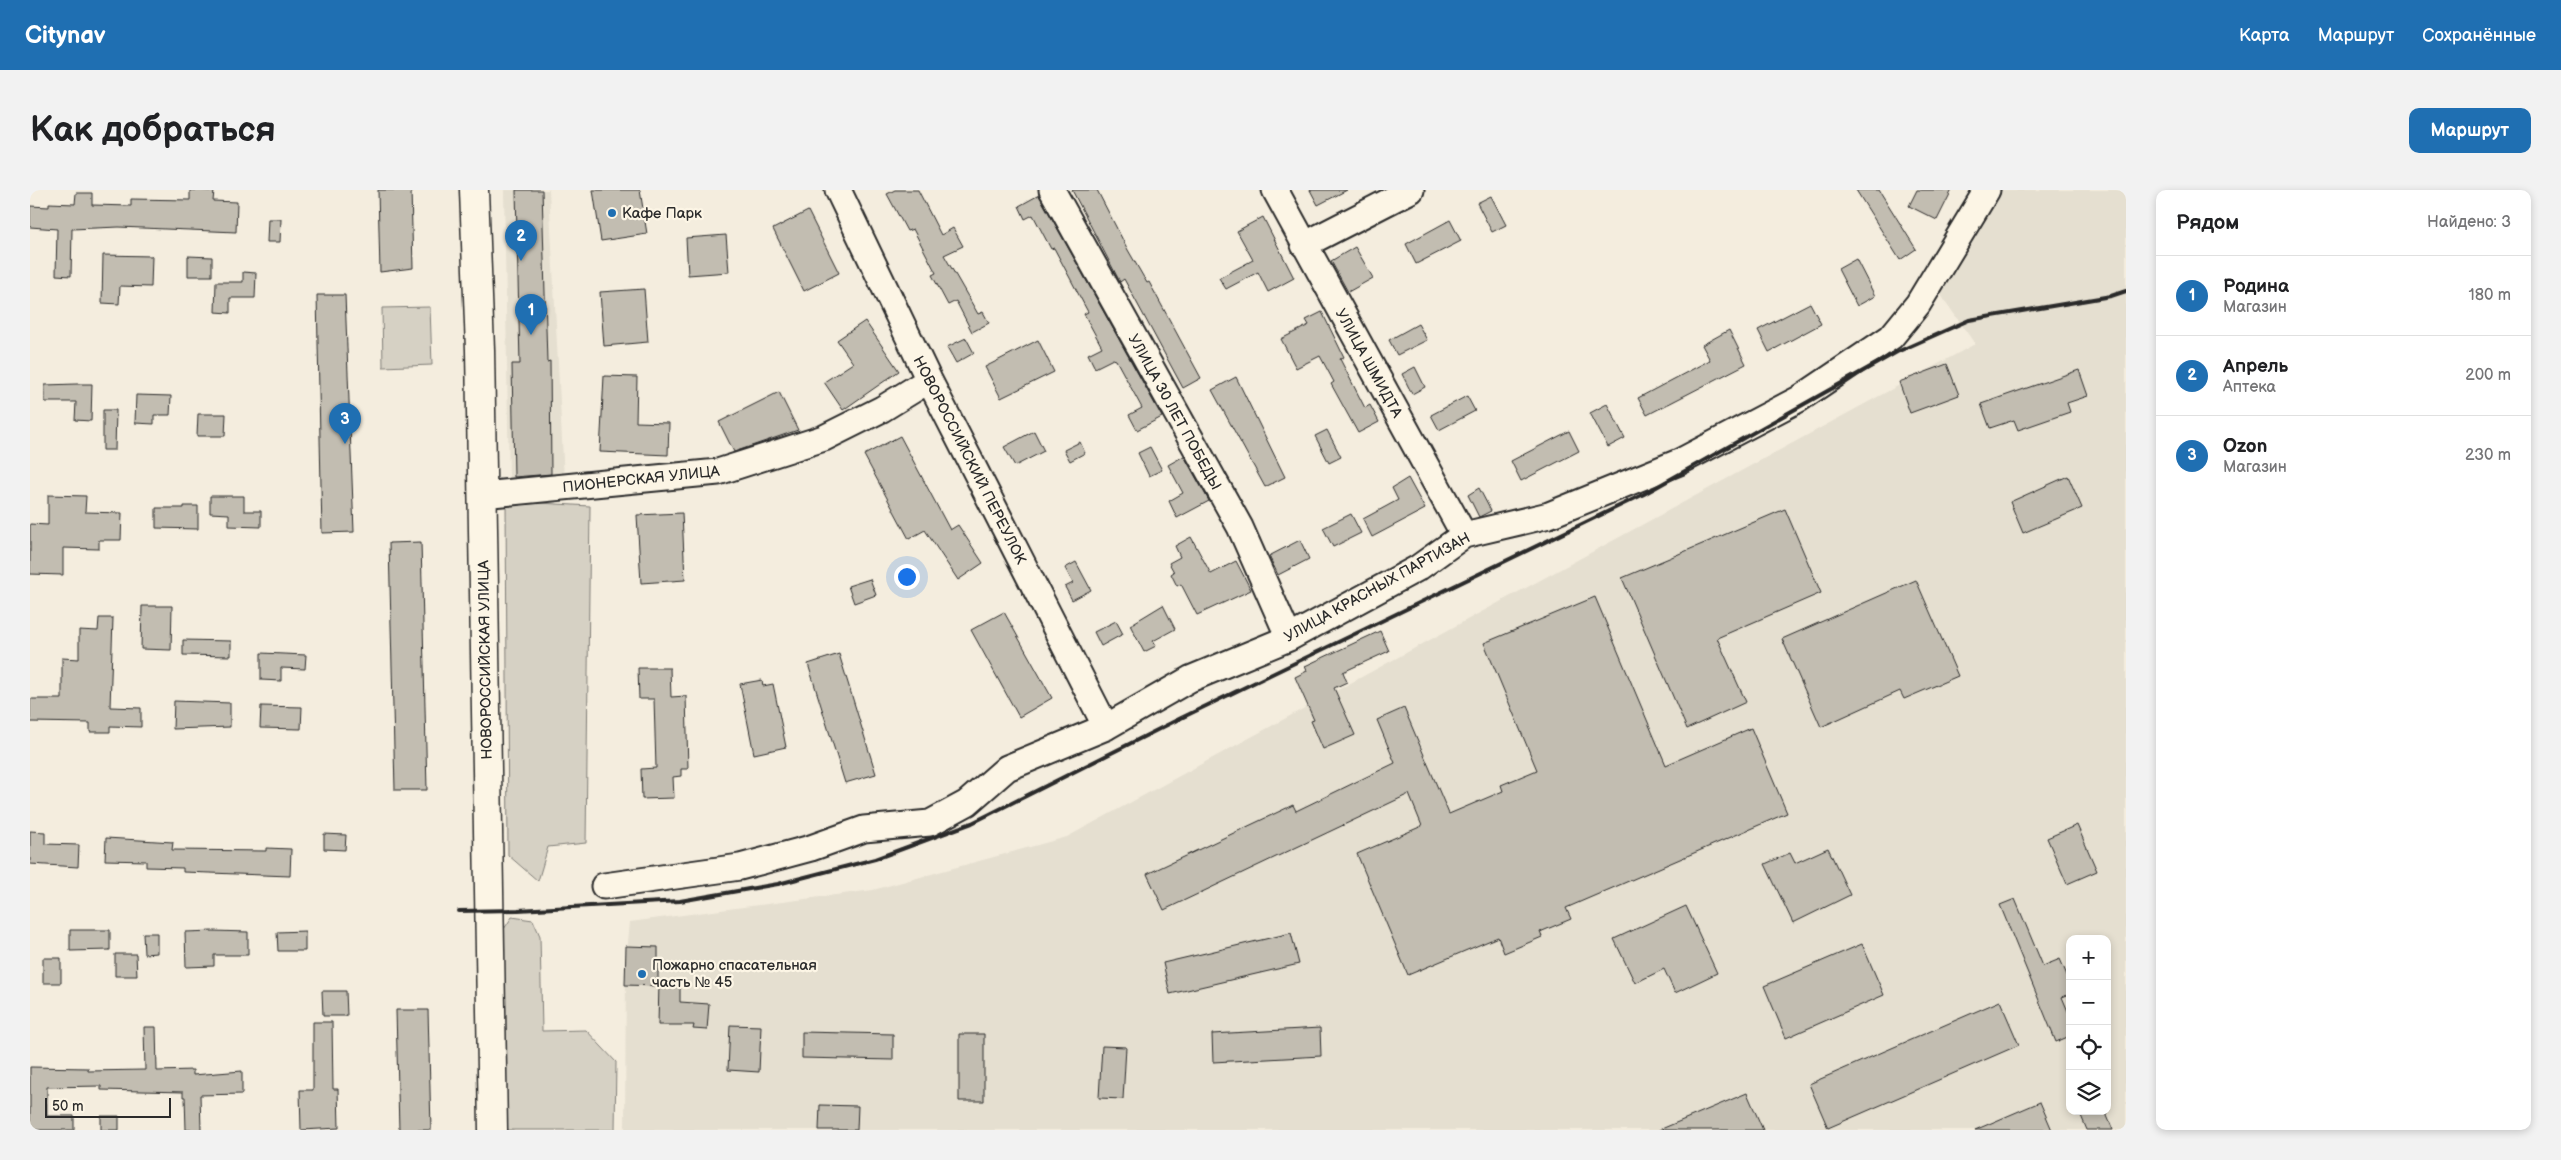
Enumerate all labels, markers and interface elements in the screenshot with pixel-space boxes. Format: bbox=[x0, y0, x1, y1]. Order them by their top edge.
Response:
text: Citynav bbox=[25, 21, 106, 50]
text: Карта bbox=[2239, 25, 2290, 46]
text: Маршрут bbox=[2318, 25, 2394, 46]
text: Сохранённые bbox=[2422, 25, 2536, 46]
button: Маршрут bbox=[2409, 108, 2531, 153]
text: Как добраться bbox=[30, 109, 276, 152]
place label: Кафе Парк bbox=[622, 204, 702, 223]
marker: Кафе Парк bbox=[606, 207, 618, 219]
text: Рядом bbox=[2176, 210, 2239, 235]
text: Найдено: 3 bbox=[2427, 213, 2511, 232]
pin: 2 bbox=[505, 220, 537, 261]
text: Родина bbox=[2223, 275, 2289, 298]
text: 1 bbox=[2189, 286, 2195, 305]
text: 180 m bbox=[2469, 286, 2511, 305]
pin: 1 bbox=[515, 294, 547, 335]
text: Магазин bbox=[2223, 298, 2287, 317]
street label: УЛИЦА ШМИДТА bbox=[1331, 305, 1407, 422]
street label: УЛИЦА 30 ЛЕТ ПОБЕДЫ bbox=[1124, 331, 1225, 494]
street label: НОВОРОССИЙСКИЙ ПЕРЕУЛОК bbox=[909, 353, 1031, 568]
text: Апрель bbox=[2223, 355, 2288, 378]
text: 2 bbox=[2187, 366, 2197, 385]
text: 200 m bbox=[2465, 366, 2511, 385]
text: Аптека bbox=[2223, 378, 2276, 397]
pin: 3 bbox=[329, 403, 361, 444]
text: Ozon bbox=[2223, 435, 2267, 458]
text: 3 bbox=[2187, 446, 2197, 465]
text: 230 m bbox=[2465, 446, 2511, 465]
text: Магазин bbox=[2223, 458, 2287, 477]
street label: ПИОНЕРСКАЯ УЛИЦА bbox=[562, 462, 721, 497]
street label: УЛИЦА КРАСНЫХ ПАРТИЗАН bbox=[1281, 528, 1474, 647]
street label: НОВОРОССИЙСКАЯ УЛИЦА bbox=[474, 559, 497, 760]
your location bbox=[894, 564, 920, 590]
map controls bbox=[2066, 935, 2111, 1115]
button: + bbox=[2066, 935, 2111, 980]
place label: Пожарно спасательная часть № 45 bbox=[652, 956, 817, 992]
marker: Пожарно спасательная часть № 45 bbox=[636, 968, 648, 980]
button: − bbox=[2066, 980, 2111, 1025]
button: locate bbox=[2066, 1025, 2111, 1070]
button: layers bbox=[2066, 1070, 2111, 1115]
scale bar bbox=[45, 1095, 171, 1118]
text: 50 m bbox=[52, 1098, 84, 1115]

